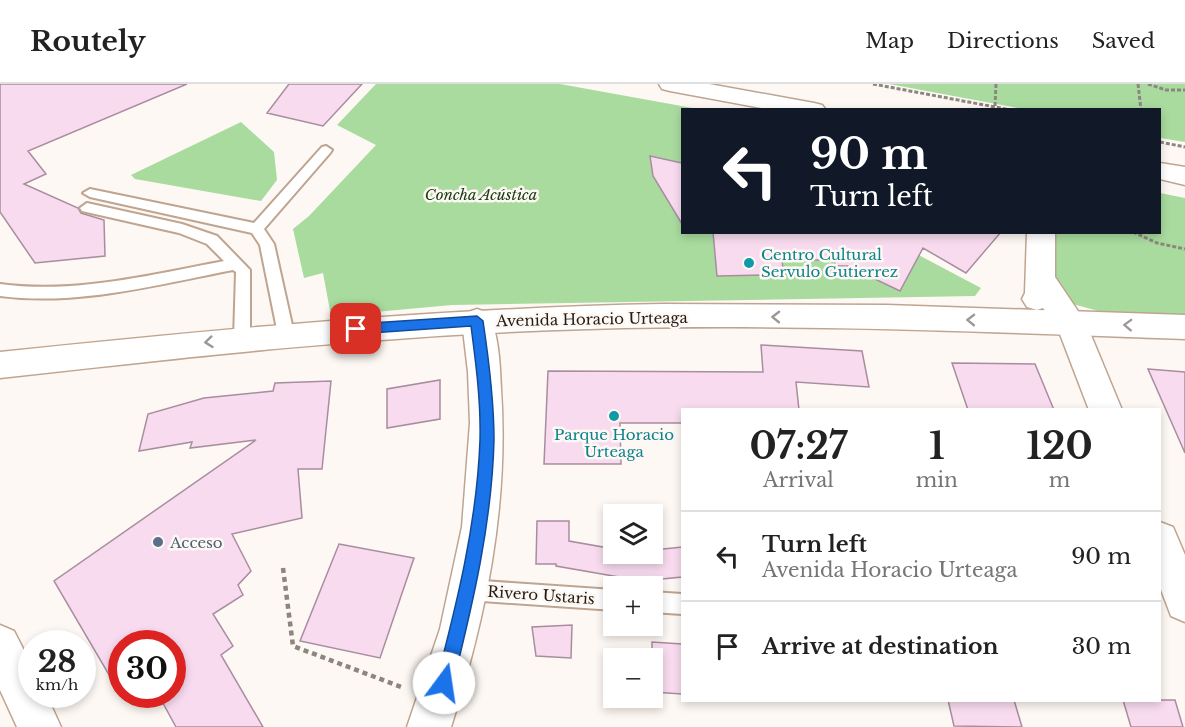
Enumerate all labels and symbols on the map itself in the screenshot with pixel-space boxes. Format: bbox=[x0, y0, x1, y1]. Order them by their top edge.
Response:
park label: Concha Acústica bbox=[425, 185, 537, 204]
place label: Centro Cultural Servulo Gutierrez bbox=[761, 245, 898, 281]
marker: Centro Cultural Servulo Gutierrez bbox=[742, 256, 756, 270]
pin bbox=[330, 303, 381, 354]
street label: Avenida Horacio Urteaga bbox=[495, 308, 689, 330]
one-way arrow bbox=[771, 311, 780, 324]
one-way arrow bbox=[966, 313, 975, 326]
one-way arrow bbox=[1124, 318, 1133, 331]
one-way arrow bbox=[205, 336, 214, 348]
marker: Parque Horacio Urteaga bbox=[607, 409, 621, 423]
place label: Parque Horacio Urteaga bbox=[554, 425, 674, 461]
place label: Acceso bbox=[169, 533, 223, 552]
marker: Acceso bbox=[151, 535, 165, 549]
street label: Rivero Ustaris bbox=[487, 582, 596, 608]
speed limit sign: 30 bbox=[108, 630, 186, 708]
position arrow bbox=[412, 651, 476, 715]

